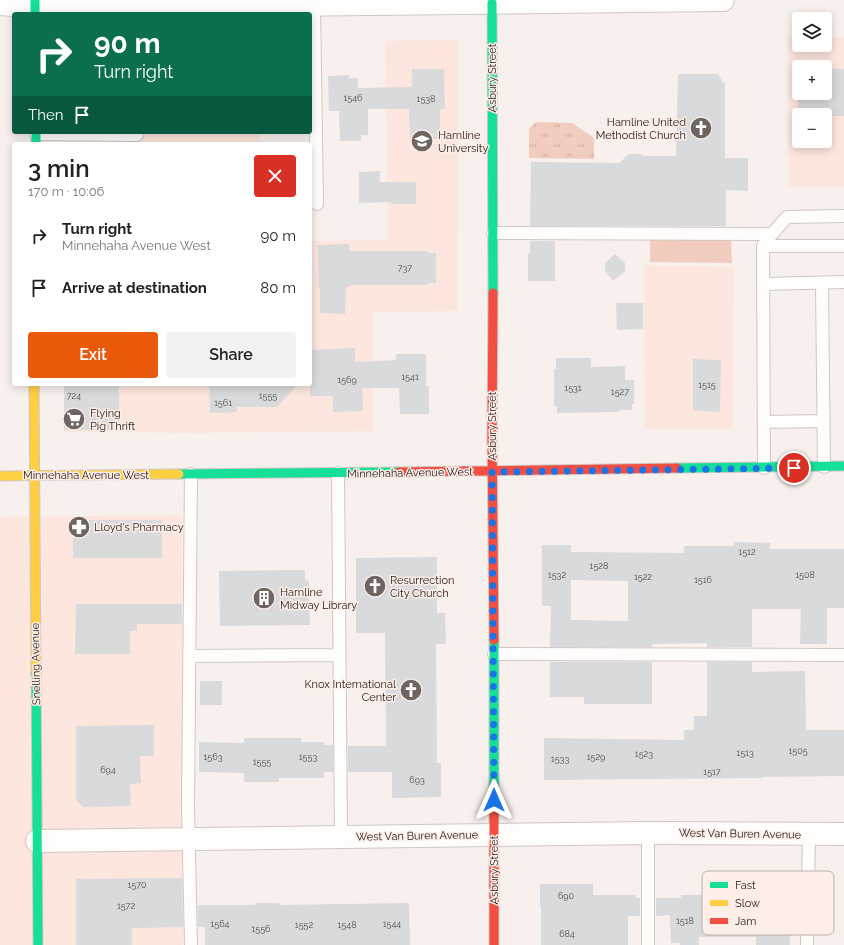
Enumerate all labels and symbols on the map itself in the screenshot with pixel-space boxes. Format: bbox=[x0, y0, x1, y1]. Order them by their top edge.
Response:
street label: Asbury Street bbox=[486, 43, 499, 112]
house number: 1546 bbox=[343, 93, 363, 103]
house number: 1538 bbox=[417, 94, 435, 104]
church icon: Hamline United Methodist Church bbox=[688, 115, 714, 141]
place label: Hamline United Methodist Church bbox=[596, 116, 686, 142]
school or university icon: Hamline University bbox=[409, 128, 435, 154]
place label: Hamline University bbox=[438, 129, 488, 155]
house number: 737 bbox=[398, 263, 412, 273]
house number: 1541 bbox=[401, 372, 419, 382]
house number: 1569 bbox=[337, 375, 357, 385]
house number: 1515 bbox=[698, 380, 716, 390]
house number: 1531 bbox=[564, 383, 582, 393]
house number: 1527 bbox=[611, 387, 629, 397]
house number: 724 bbox=[67, 391, 81, 401]
house number: 1555 bbox=[259, 391, 277, 401]
street label: Asbury Street bbox=[486, 391, 499, 460]
house number: 1561 bbox=[214, 398, 232, 408]
supermarket icon: Flying Pig Thrift bbox=[61, 406, 87, 432]
place label: Flying Pig Thrift bbox=[90, 407, 136, 433]
pin bbox=[777, 451, 811, 485]
street label: Minnehaha Avenue West bbox=[347, 465, 473, 481]
street label: Minnehaha Avenue West bbox=[23, 469, 149, 482]
pharmacy icon: Lloyd's Pharmacy bbox=[66, 514, 92, 540]
place label: Lloyd's Pharmacy bbox=[94, 521, 184, 534]
house number: 1512 bbox=[738, 547, 756, 557]
house number: 1528 bbox=[590, 561, 608, 571]
house number: 1532 bbox=[548, 570, 566, 580]
house number: 1508 bbox=[795, 570, 815, 580]
house number: 1522 bbox=[634, 572, 652, 582]
church icon: Resurrection City Church bbox=[362, 573, 388, 599]
place label: Resurrection City Church bbox=[390, 574, 454, 600]
house number: 1516 bbox=[694, 575, 713, 585]
building icon: Hamline Midway Library bbox=[251, 585, 277, 611]
place label: Hamline Midway Library bbox=[280, 586, 357, 612]
street label: Snelling Avenue bbox=[29, 622, 43, 705]
church icon: Knox International Center bbox=[398, 677, 424, 703]
place label: Knox International Center bbox=[304, 678, 396, 704]
house number: 1505 bbox=[788, 746, 808, 756]
house number: 1513 bbox=[736, 748, 754, 758]
house number: 1523 bbox=[635, 749, 653, 759]
house number: 1563 bbox=[204, 752, 223, 762]
house number: 1553 bbox=[299, 752, 317, 762]
house number: 1529 bbox=[587, 752, 605, 762]
house number: 1533 bbox=[551, 754, 569, 764]
house number: 1555 bbox=[253, 757, 271, 767]
house number: 694 bbox=[100, 765, 116, 775]
house number: 1517 bbox=[703, 767, 721, 777]
house number: 693 bbox=[409, 775, 425, 785]
position arrow bbox=[473, 779, 515, 821]
street label: West Van Buren Avenue bbox=[679, 826, 802, 842]
street label: West Van Buren Avenue bbox=[356, 828, 479, 844]
street label: Asbury Street bbox=[488, 835, 501, 904]
legend bbox=[702, 871, 834, 935]
text: Fast bbox=[735, 879, 756, 892]
house number: 1570 bbox=[127, 880, 147, 890]
house number: 690 bbox=[558, 891, 575, 901]
text: Slow bbox=[735, 897, 760, 910]
house number: 1572 bbox=[117, 901, 135, 911]
text: Jam bbox=[735, 915, 756, 928]
house number: 1518 bbox=[676, 916, 694, 926]
house number: 1564 bbox=[210, 919, 230, 929]
house number: 1544 bbox=[383, 919, 401, 929]
house number: 1552 bbox=[295, 920, 313, 930]
house number: 1548 bbox=[337, 920, 357, 930]
house number: 1556 bbox=[251, 924, 271, 934]
house number: 684 bbox=[559, 929, 575, 939]

